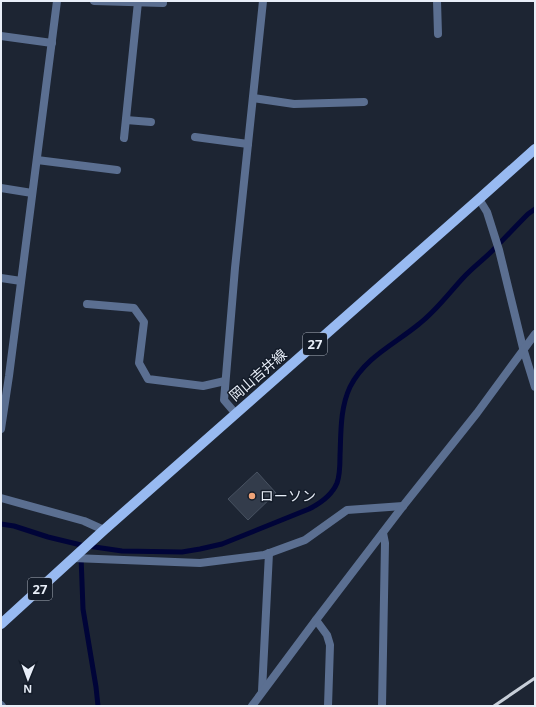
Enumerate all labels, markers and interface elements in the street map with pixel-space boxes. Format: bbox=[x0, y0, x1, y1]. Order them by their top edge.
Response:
road number: 27 bbox=[303, 333, 327, 355]
street label: 岡山吉井線 bbox=[225, 344, 290, 405]
place label: ローソン bbox=[260, 486, 316, 505]
marker: ローソン bbox=[247, 491, 257, 501]
road number: 27 bbox=[28, 578, 52, 600]
north arrow bbox=[8, 659, 48, 699]
text: N bbox=[23, 682, 32, 697]

